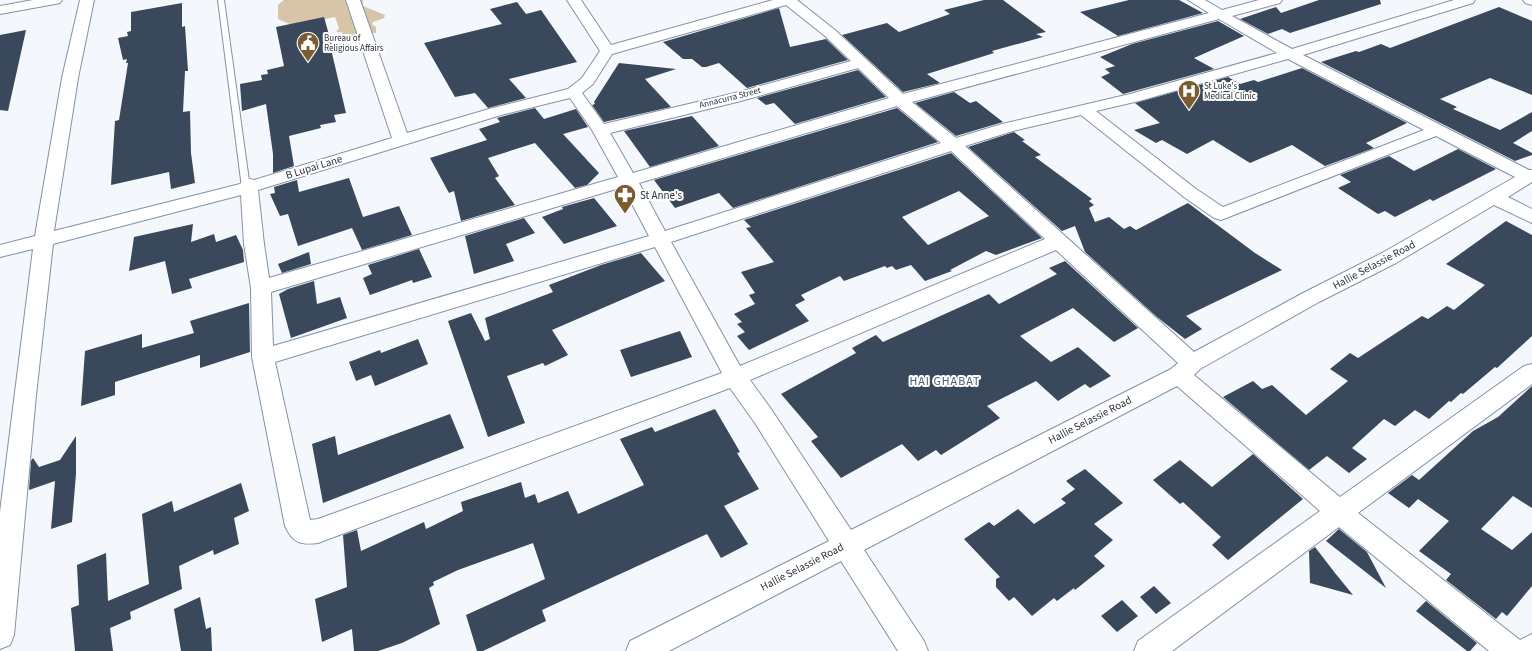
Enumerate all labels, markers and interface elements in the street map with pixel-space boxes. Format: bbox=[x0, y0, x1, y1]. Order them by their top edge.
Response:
public building icon: Bureau of Religious Affairs bbox=[295, 30, 321, 63]
place label: Bureau of Religious Affairs bbox=[324, 32, 384, 55]
hospital icon: St Luke's Medical Clinic bbox=[1176, 78, 1202, 111]
place label: St Luke's Medical Clinic bbox=[1204, 80, 1256, 103]
street label: Annacurra Street bbox=[698, 84, 762, 112]
street label: B Lupai Lane bbox=[284, 151, 345, 183]
pharmacy icon: St Anne's bbox=[612, 182, 638, 215]
place label: St Anne's bbox=[640, 188, 683, 203]
street label: Hallie Selassie Road bbox=[1330, 237, 1418, 293]
district label: HAI GHABAT bbox=[910, 373, 981, 390]
street label: Hallie Selassie Road bbox=[1046, 393, 1134, 447]
street label: Hallie Selassie Road bbox=[758, 540, 846, 594]

